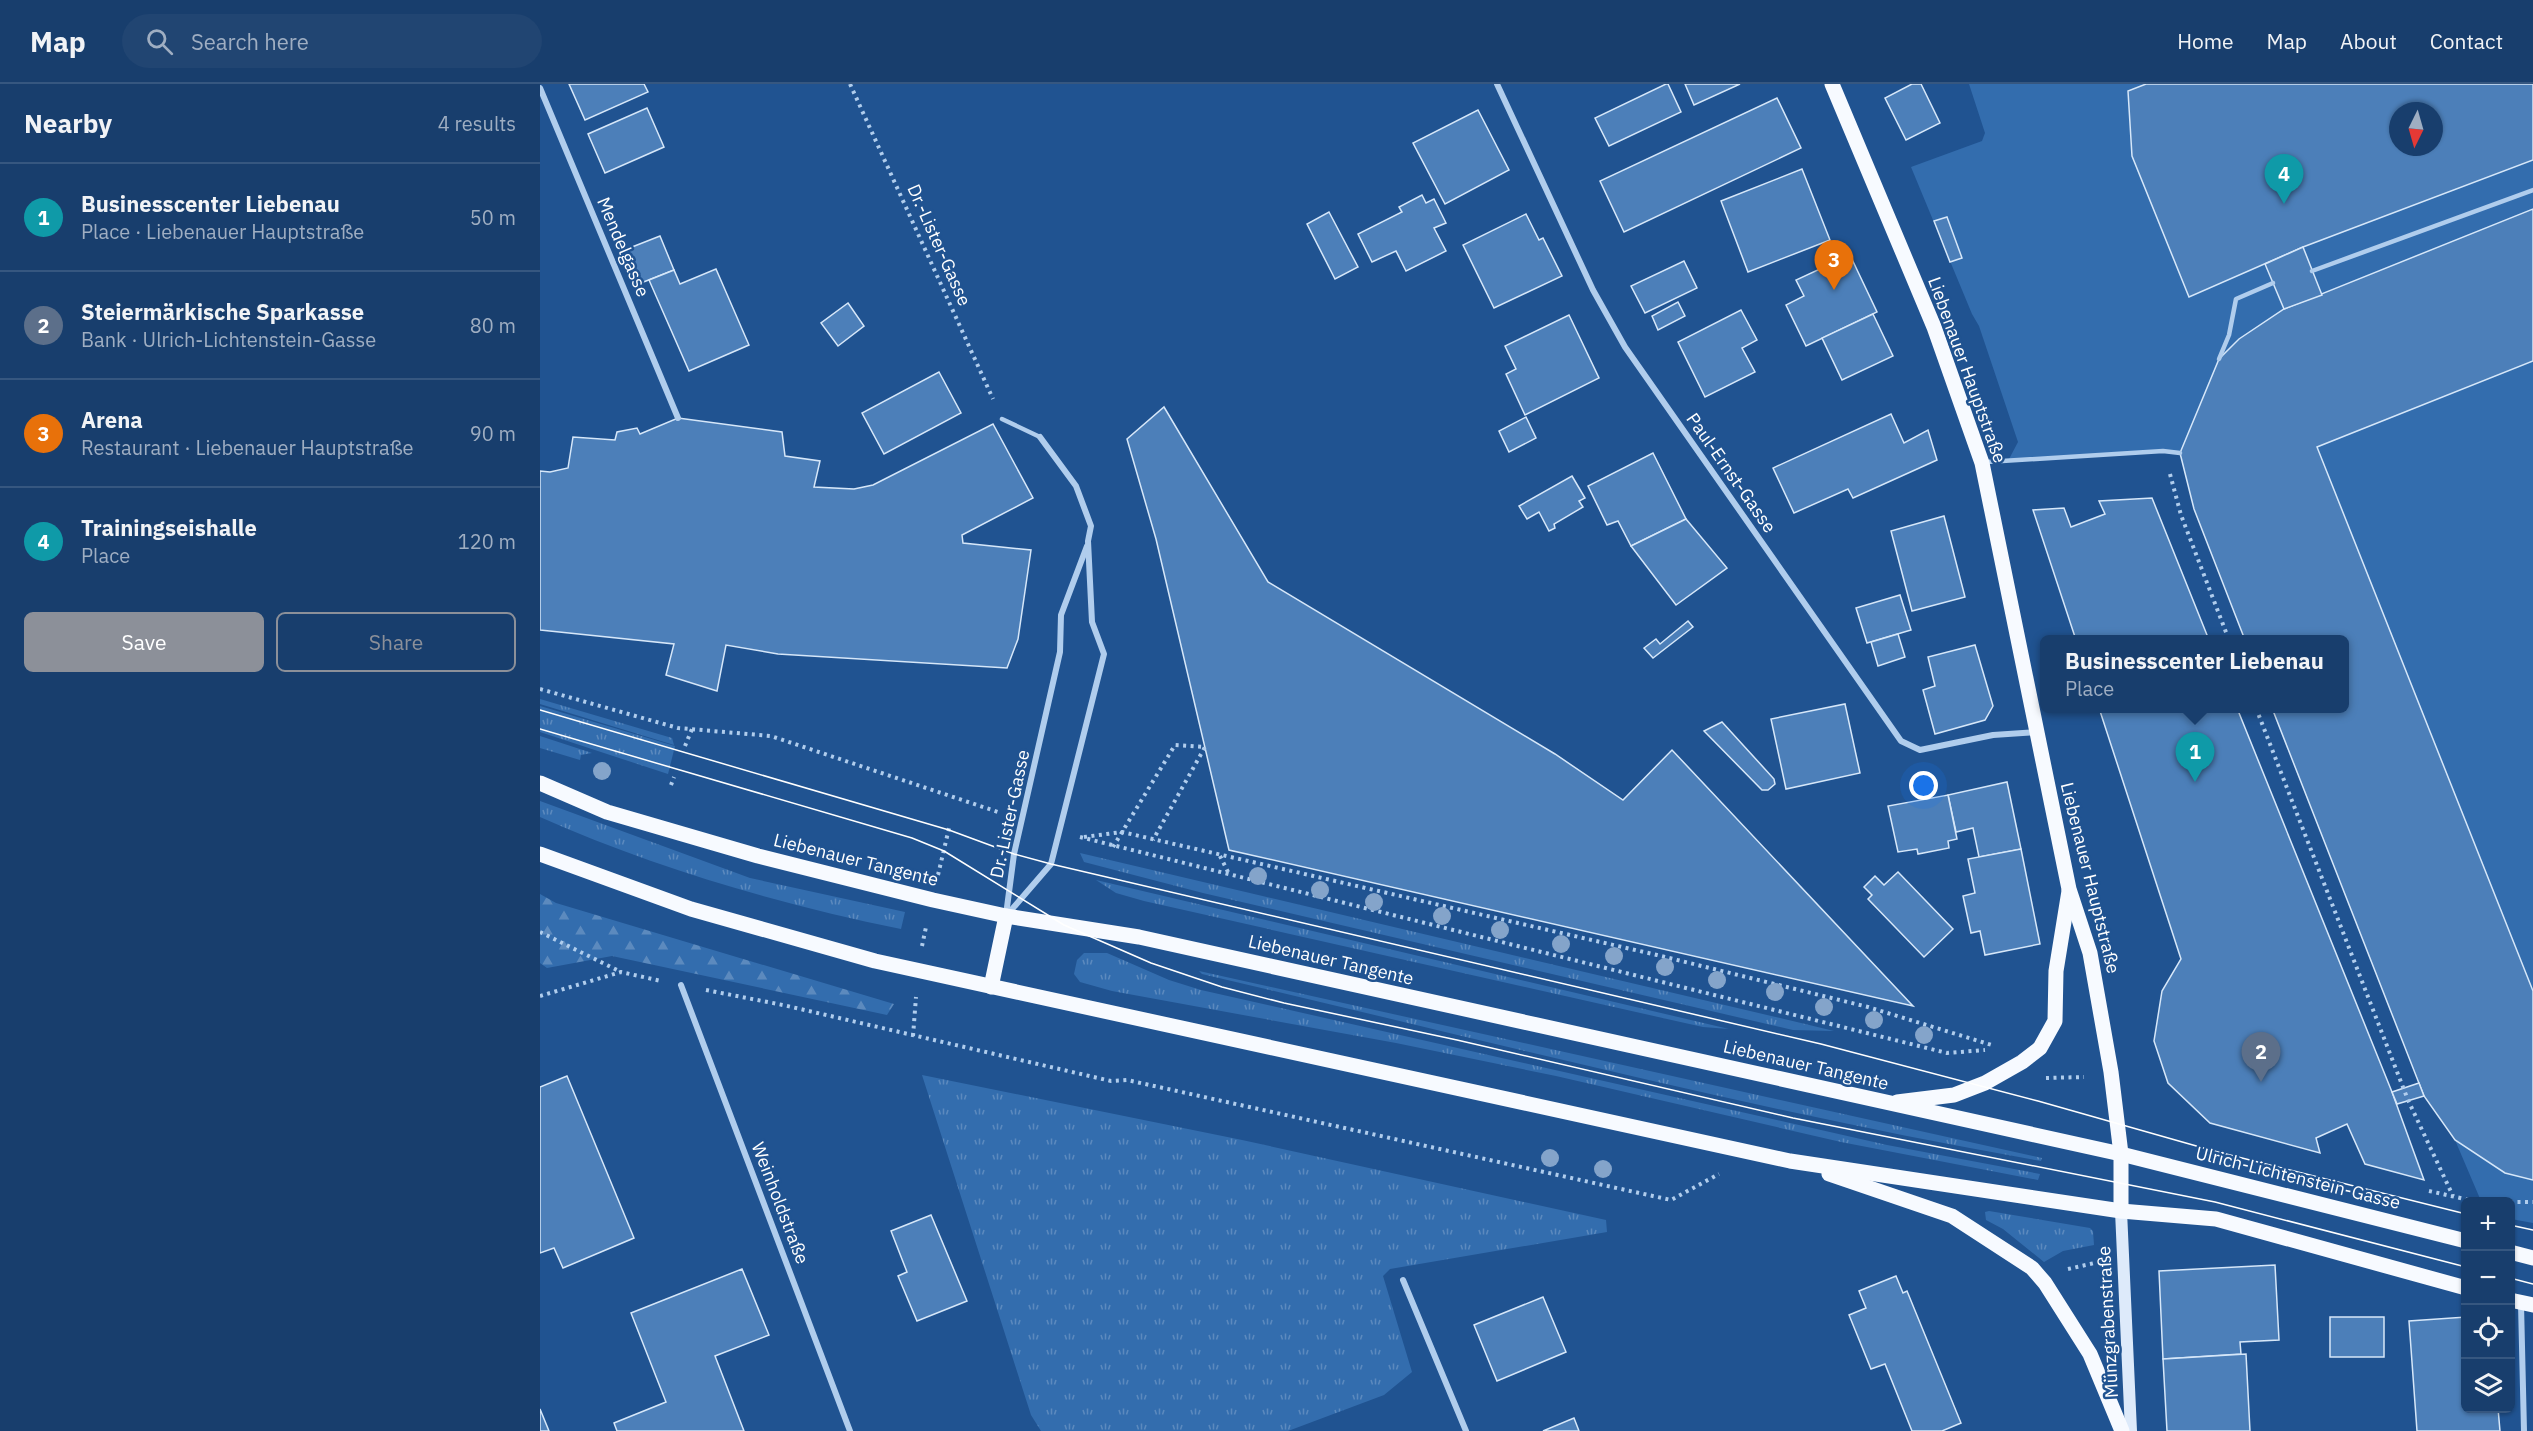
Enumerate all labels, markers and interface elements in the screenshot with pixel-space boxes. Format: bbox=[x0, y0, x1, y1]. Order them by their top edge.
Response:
search box bbox=[122, 14, 542, 68]
text: Map bbox=[30, 23, 86, 60]
icon: search bbox=[143, 25, 176, 58]
text: Search here bbox=[191, 27, 309, 56]
text: Home bbox=[2177, 27, 2234, 55]
text: Map bbox=[2267, 27, 2307, 55]
text: About bbox=[2340, 27, 2397, 55]
text: Contact bbox=[2430, 27, 2503, 55]
north arrow bbox=[2389, 102, 2443, 156]
text: Nearby bbox=[24, 106, 112, 140]
text: 4 results bbox=[438, 110, 516, 137]
pin: 4 bbox=[2264, 154, 2304, 204]
street label: Dr.-Lister-Gasse bbox=[902, 180, 977, 309]
text: Businesscenter Liebenau bbox=[81, 189, 340, 218]
street label: Mendelgasse bbox=[592, 193, 655, 300]
text: 1 bbox=[38, 204, 50, 231]
text: 50 m bbox=[470, 204, 516, 231]
text: Place · Liebenauer Hauptstraße bbox=[81, 218, 364, 245]
pin: 3 bbox=[1814, 240, 1854, 290]
street label: Liebenauer Hauptstraße bbox=[1923, 274, 2012, 466]
text: Steiermärkische Sparkasse bbox=[81, 297, 364, 326]
text: 2 bbox=[38, 312, 50, 339]
text: 80 m bbox=[470, 312, 516, 339]
text: Bank · Ulrich-Lichtenstein-Gasse bbox=[81, 326, 376, 353]
text: Arena bbox=[81, 405, 143, 434]
street label: Paul-Ernst-Gasse bbox=[1681, 408, 1781, 537]
text: 3 bbox=[38, 420, 50, 447]
text: 90 m bbox=[470, 420, 516, 447]
text: Restaurant · Liebenauer Hauptstraße bbox=[81, 434, 413, 461]
text: Trainingseishalle bbox=[81, 513, 257, 542]
text: 4 bbox=[38, 528, 50, 555]
text: 120 m bbox=[458, 528, 516, 555]
text: Place bbox=[81, 542, 130, 569]
button: Save bbox=[24, 612, 264, 672]
button: Share bbox=[276, 612, 516, 672]
popup bbox=[2040, 635, 2349, 713]
text: Businesscenter Liebenau bbox=[2065, 646, 2324, 675]
text: Place bbox=[2065, 675, 2114, 702]
pin: 1 bbox=[2176, 732, 2214, 782]
street label: Dr.-Lister-Gasse bbox=[985, 747, 1034, 880]
your location bbox=[1909, 771, 1938, 800]
street label: Liebenauer Hauptstraße bbox=[2056, 780, 2125, 976]
street label: Liebenauer Tangente bbox=[771, 828, 941, 891]
street label: Liebenauer Tangente bbox=[1246, 929, 1416, 990]
pin: 2 bbox=[2242, 1032, 2280, 1082]
street label: Liebenauer Tangente bbox=[1721, 1034, 1891, 1095]
street label: Weinholdstraße bbox=[747, 1139, 814, 1267]
street label: Ulrich-Lichtenstein-Gasse bbox=[2193, 1141, 2403, 1214]
map controls bbox=[2461, 1197, 2515, 1413]
button: + bbox=[2461, 1197, 2515, 1251]
street label: Münzgrabenstraße bbox=[2092, 1245, 2123, 1399]
button: − bbox=[2461, 1251, 2515, 1305]
button: locate bbox=[2461, 1305, 2515, 1359]
button: layers bbox=[2461, 1359, 2515, 1413]

